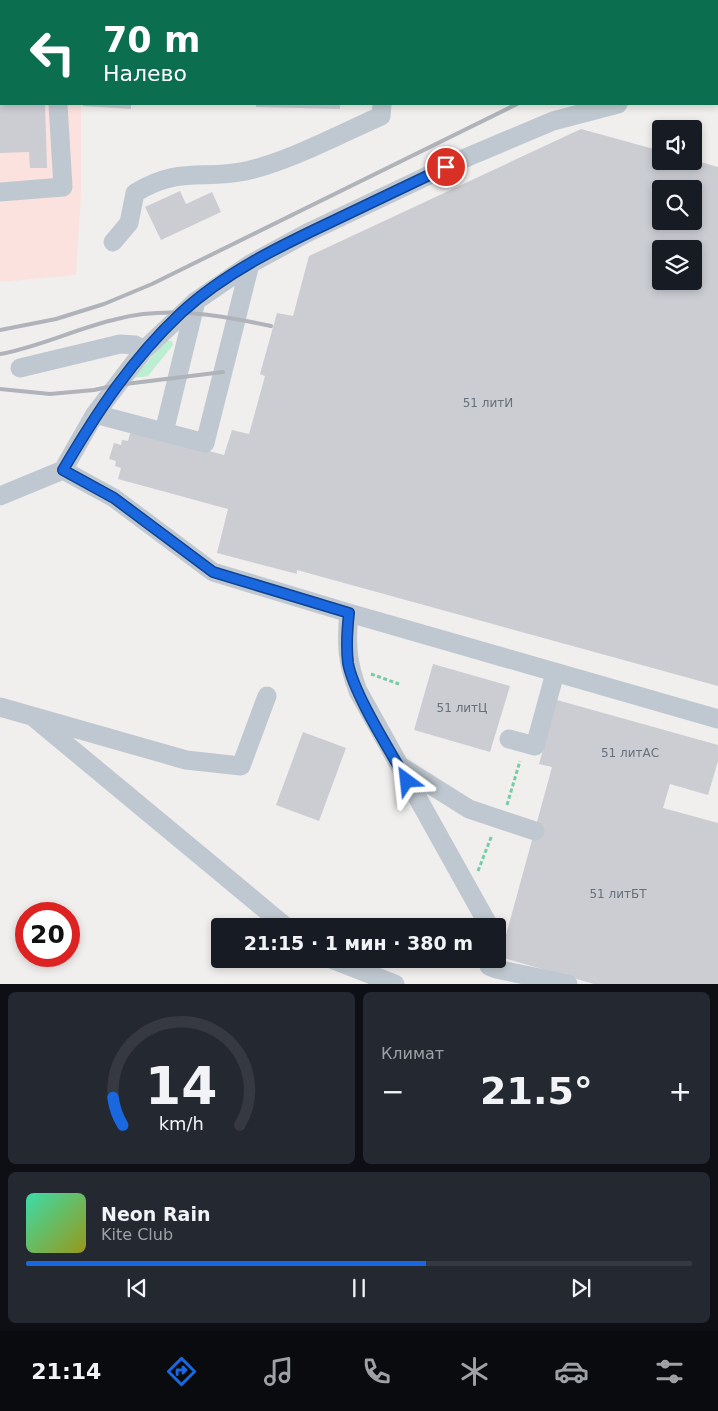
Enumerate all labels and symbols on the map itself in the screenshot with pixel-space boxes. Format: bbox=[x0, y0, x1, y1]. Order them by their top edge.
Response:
pin bbox=[425, 146, 467, 188]
house number: 51 литИ bbox=[463, 396, 513, 410]
house number: 51 литЦ bbox=[437, 701, 487, 715]
house number: 51 литАС bbox=[601, 746, 659, 760]
position arrow bbox=[380, 754, 432, 806]
house number: 51 литБТ bbox=[589, 887, 647, 901]
speed limit sign: 20 bbox=[15, 902, 80, 967]

